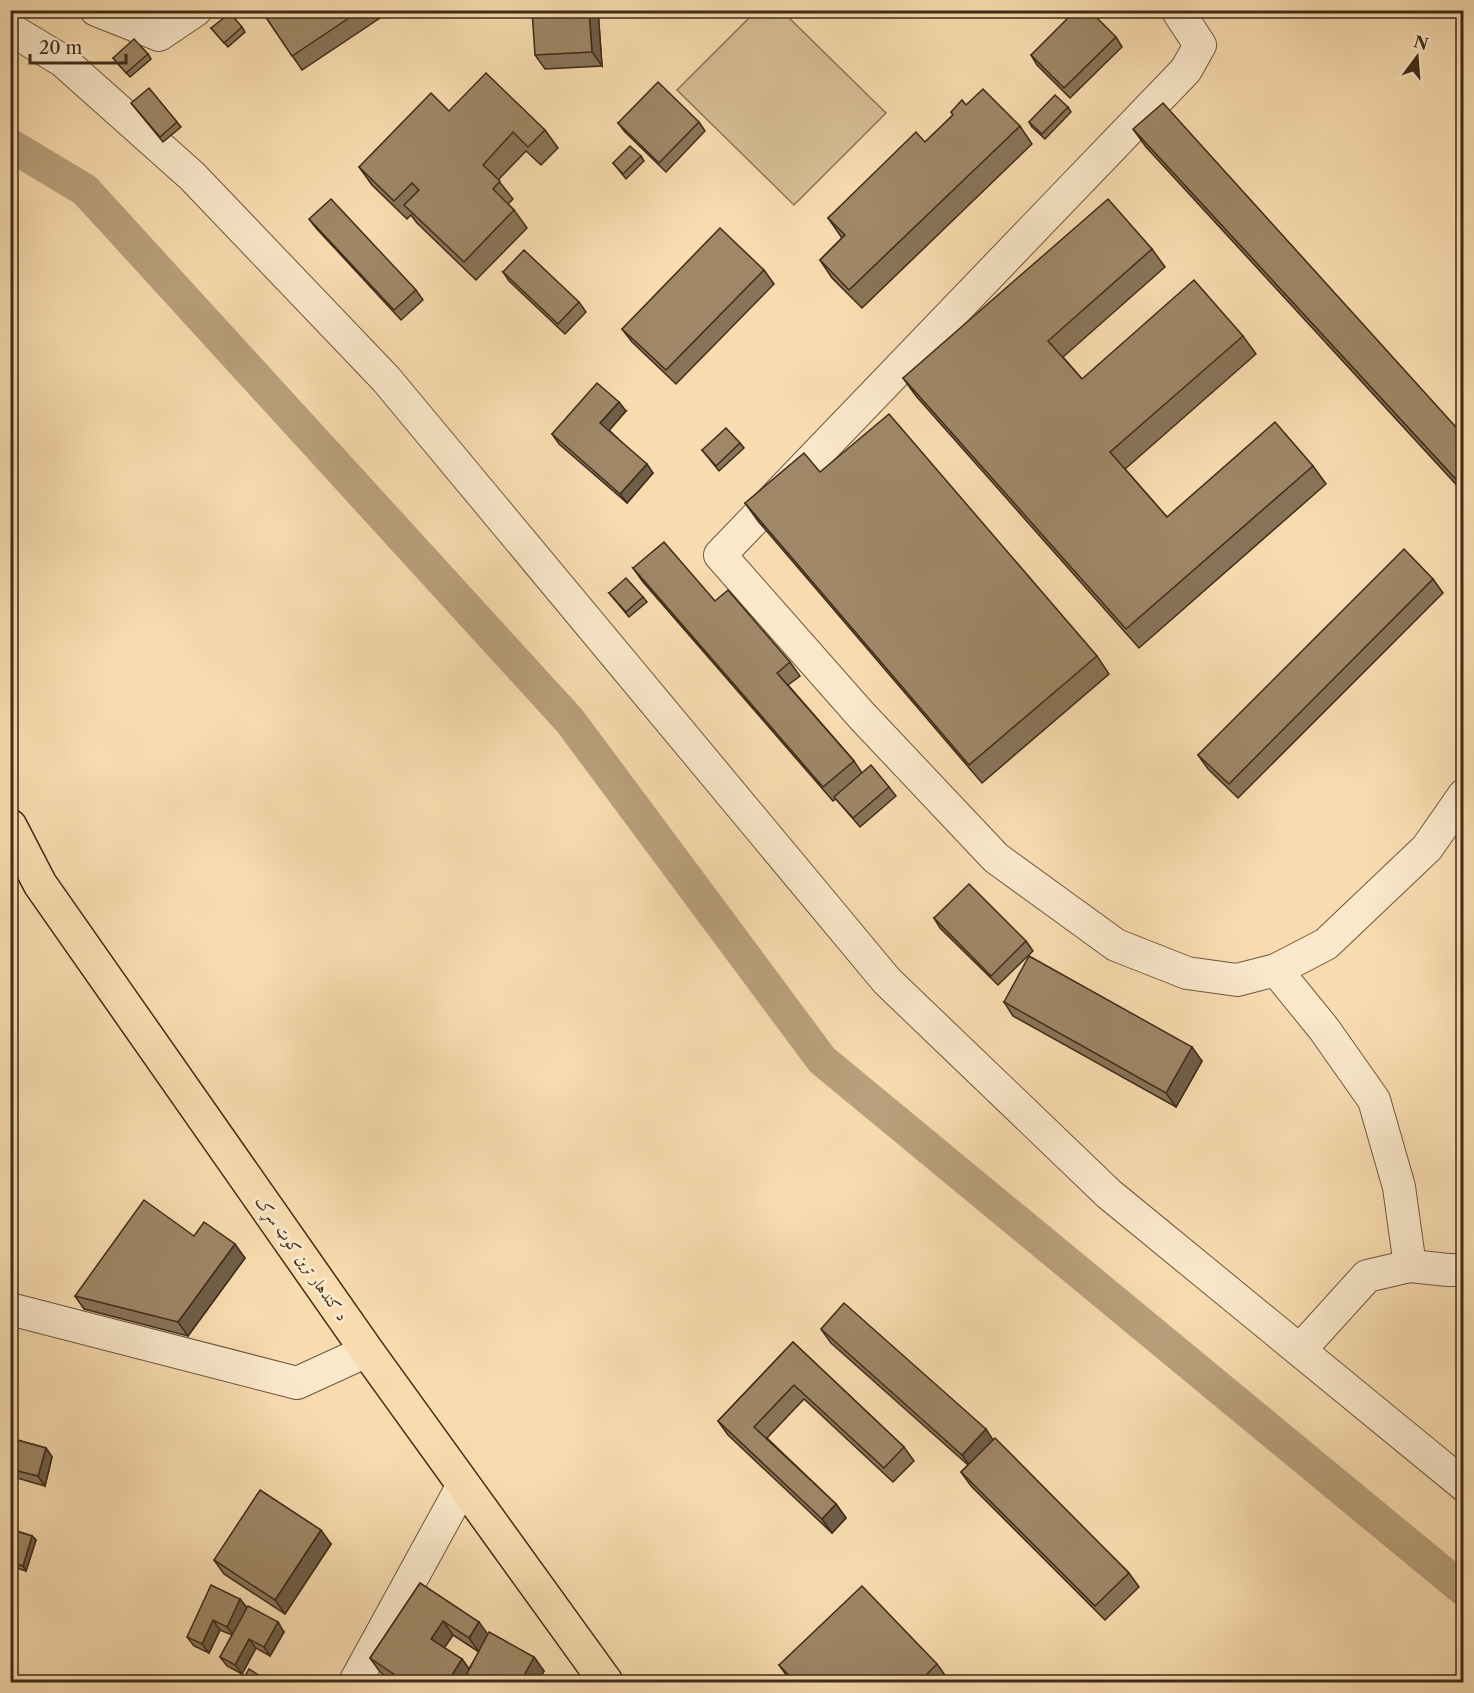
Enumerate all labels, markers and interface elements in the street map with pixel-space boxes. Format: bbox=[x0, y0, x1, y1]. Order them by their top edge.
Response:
scale bar bbox=[30, 27, 126, 65]
north arrow bbox=[1387, 27, 1447, 87]
text: N bbox=[1412, 31, 1431, 54]
text: 20 m bbox=[39, 37, 83, 59]
street label: د کندهار ترين کوټ سړک bbox=[249, 1192, 353, 1326]

